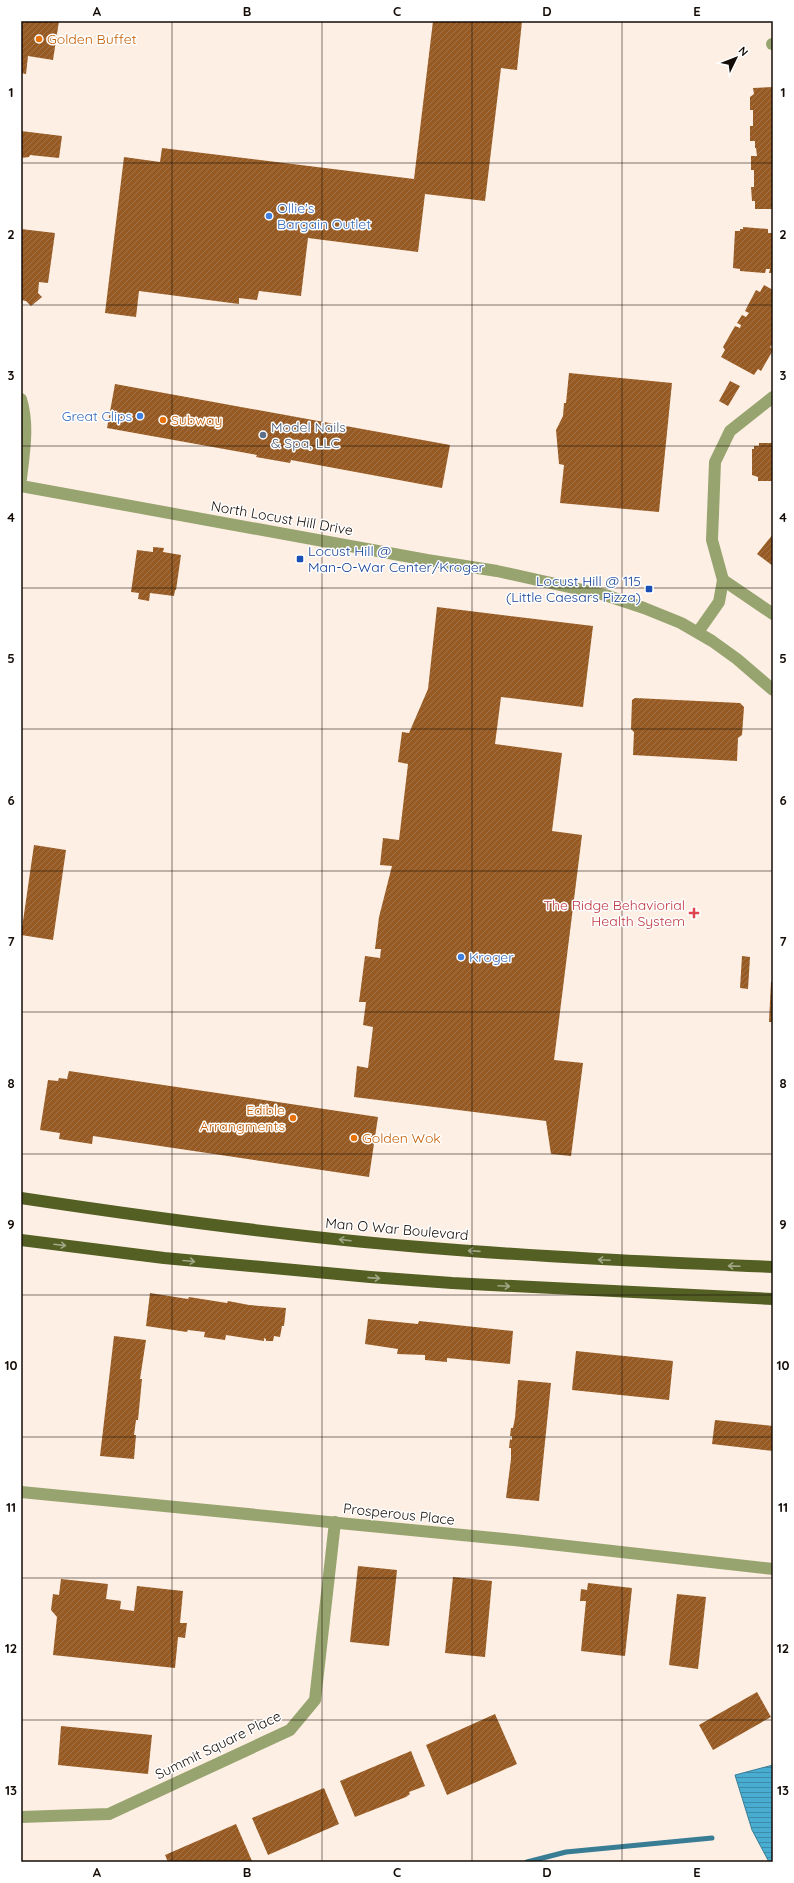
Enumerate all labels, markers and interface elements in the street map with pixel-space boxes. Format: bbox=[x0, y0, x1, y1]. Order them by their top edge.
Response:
text: A bbox=[93, 3, 102, 19]
text: B bbox=[243, 3, 251, 19]
text: C bbox=[393, 3, 401, 19]
text: D bbox=[542, 3, 552, 19]
text: E bbox=[693, 3, 701, 19]
place label: Golden Buffet bbox=[47, 30, 137, 48]
marker: Golden Buffet bbox=[34, 34, 44, 44]
north arrow bbox=[716, 38, 756, 78]
text: N bbox=[735, 43, 751, 59]
text: 1 bbox=[8, 84, 14, 100]
text: 1 bbox=[780, 84, 786, 100]
place label: Ollie's Bargain Outlet bbox=[277, 199, 371, 233]
marker: Ollie's Bargain Outlet bbox=[264, 211, 274, 221]
text: 2 bbox=[7, 226, 15, 242]
text: 2 bbox=[779, 226, 787, 242]
text: 3 bbox=[8, 367, 15, 383]
text: 3 bbox=[780, 367, 787, 383]
place label: Great Clips bbox=[62, 407, 132, 425]
marker: Great Clips bbox=[135, 411, 145, 421]
place label: Subway bbox=[171, 411, 222, 429]
marker: Subway bbox=[158, 415, 168, 425]
place label: Model Nails & Spa, LLC bbox=[271, 418, 346, 452]
marker: Model Nails & Spa, LLC bbox=[258, 430, 268, 440]
street label: North Locust Hill Drive bbox=[210, 497, 354, 539]
text: 4 bbox=[7, 509, 15, 525]
text: 4 bbox=[779, 509, 787, 525]
place label: Locust Hill @ Man-O-War Center/Kroger bbox=[308, 542, 485, 576]
marker: Locust Hill @ Man-O-War Center/Kroger bbox=[295, 554, 305, 564]
place label: Locust Hill @ 115 (Little Caesars Pizza) bbox=[506, 572, 641, 606]
marker: Locust Hill @ 115 (Little Caesars Pizza) bbox=[644, 584, 654, 594]
text: 5 bbox=[7, 650, 15, 666]
text: 5 bbox=[779, 650, 787, 666]
text: 6 bbox=[7, 792, 15, 808]
text: 6 bbox=[779, 792, 787, 808]
place label: The Ridge Behaviorial Health System bbox=[544, 896, 685, 930]
marker: The Ridge Behaviorial Health System bbox=[688, 907, 700, 919]
text: 7 bbox=[7, 933, 15, 949]
text: 7 bbox=[779, 933, 787, 949]
place label: Kroger bbox=[469, 948, 514, 966]
marker: Kroger bbox=[456, 952, 466, 962]
text: 8 bbox=[7, 1075, 15, 1091]
text: 8 bbox=[779, 1075, 787, 1091]
place label: Edible Arrangments bbox=[200, 1101, 285, 1135]
marker: Edible Arrangments bbox=[288, 1113, 298, 1123]
place label: Golden Wok bbox=[362, 1129, 441, 1147]
marker: Golden Wok bbox=[349, 1133, 359, 1143]
street label: Man O War Boulevard bbox=[325, 1214, 469, 1244]
text: 9 bbox=[7, 1216, 15, 1232]
text: 9 bbox=[779, 1216, 787, 1232]
one-way arrow bbox=[339, 1236, 352, 1243]
one-way arrow bbox=[53, 1241, 66, 1249]
one-way arrow bbox=[468, 1248, 481, 1255]
one-way arrow bbox=[598, 1256, 611, 1263]
one-way arrow bbox=[182, 1257, 195, 1264]
one-way arrow bbox=[728, 1262, 741, 1269]
one-way arrow bbox=[367, 1274, 380, 1281]
one-way arrow bbox=[497, 1282, 510, 1289]
text: 10 bbox=[4, 1357, 18, 1373]
text: 10 bbox=[776, 1357, 790, 1373]
text: 11 bbox=[6, 1499, 16, 1515]
street label: Prosperous Place bbox=[342, 1499, 456, 1529]
text: 11 bbox=[778, 1499, 788, 1515]
text: 12 bbox=[5, 1640, 17, 1656]
text: 12 bbox=[777, 1640, 789, 1656]
street label: Summit Square Place bbox=[152, 1707, 284, 1783]
text: 13 bbox=[5, 1782, 17, 1798]
text: 13 bbox=[777, 1782, 789, 1798]
text: A bbox=[93, 1864, 102, 1880]
text: B bbox=[243, 1864, 251, 1880]
text: C bbox=[393, 1864, 401, 1880]
text: D bbox=[542, 1864, 552, 1880]
text: E bbox=[693, 1864, 701, 1880]

